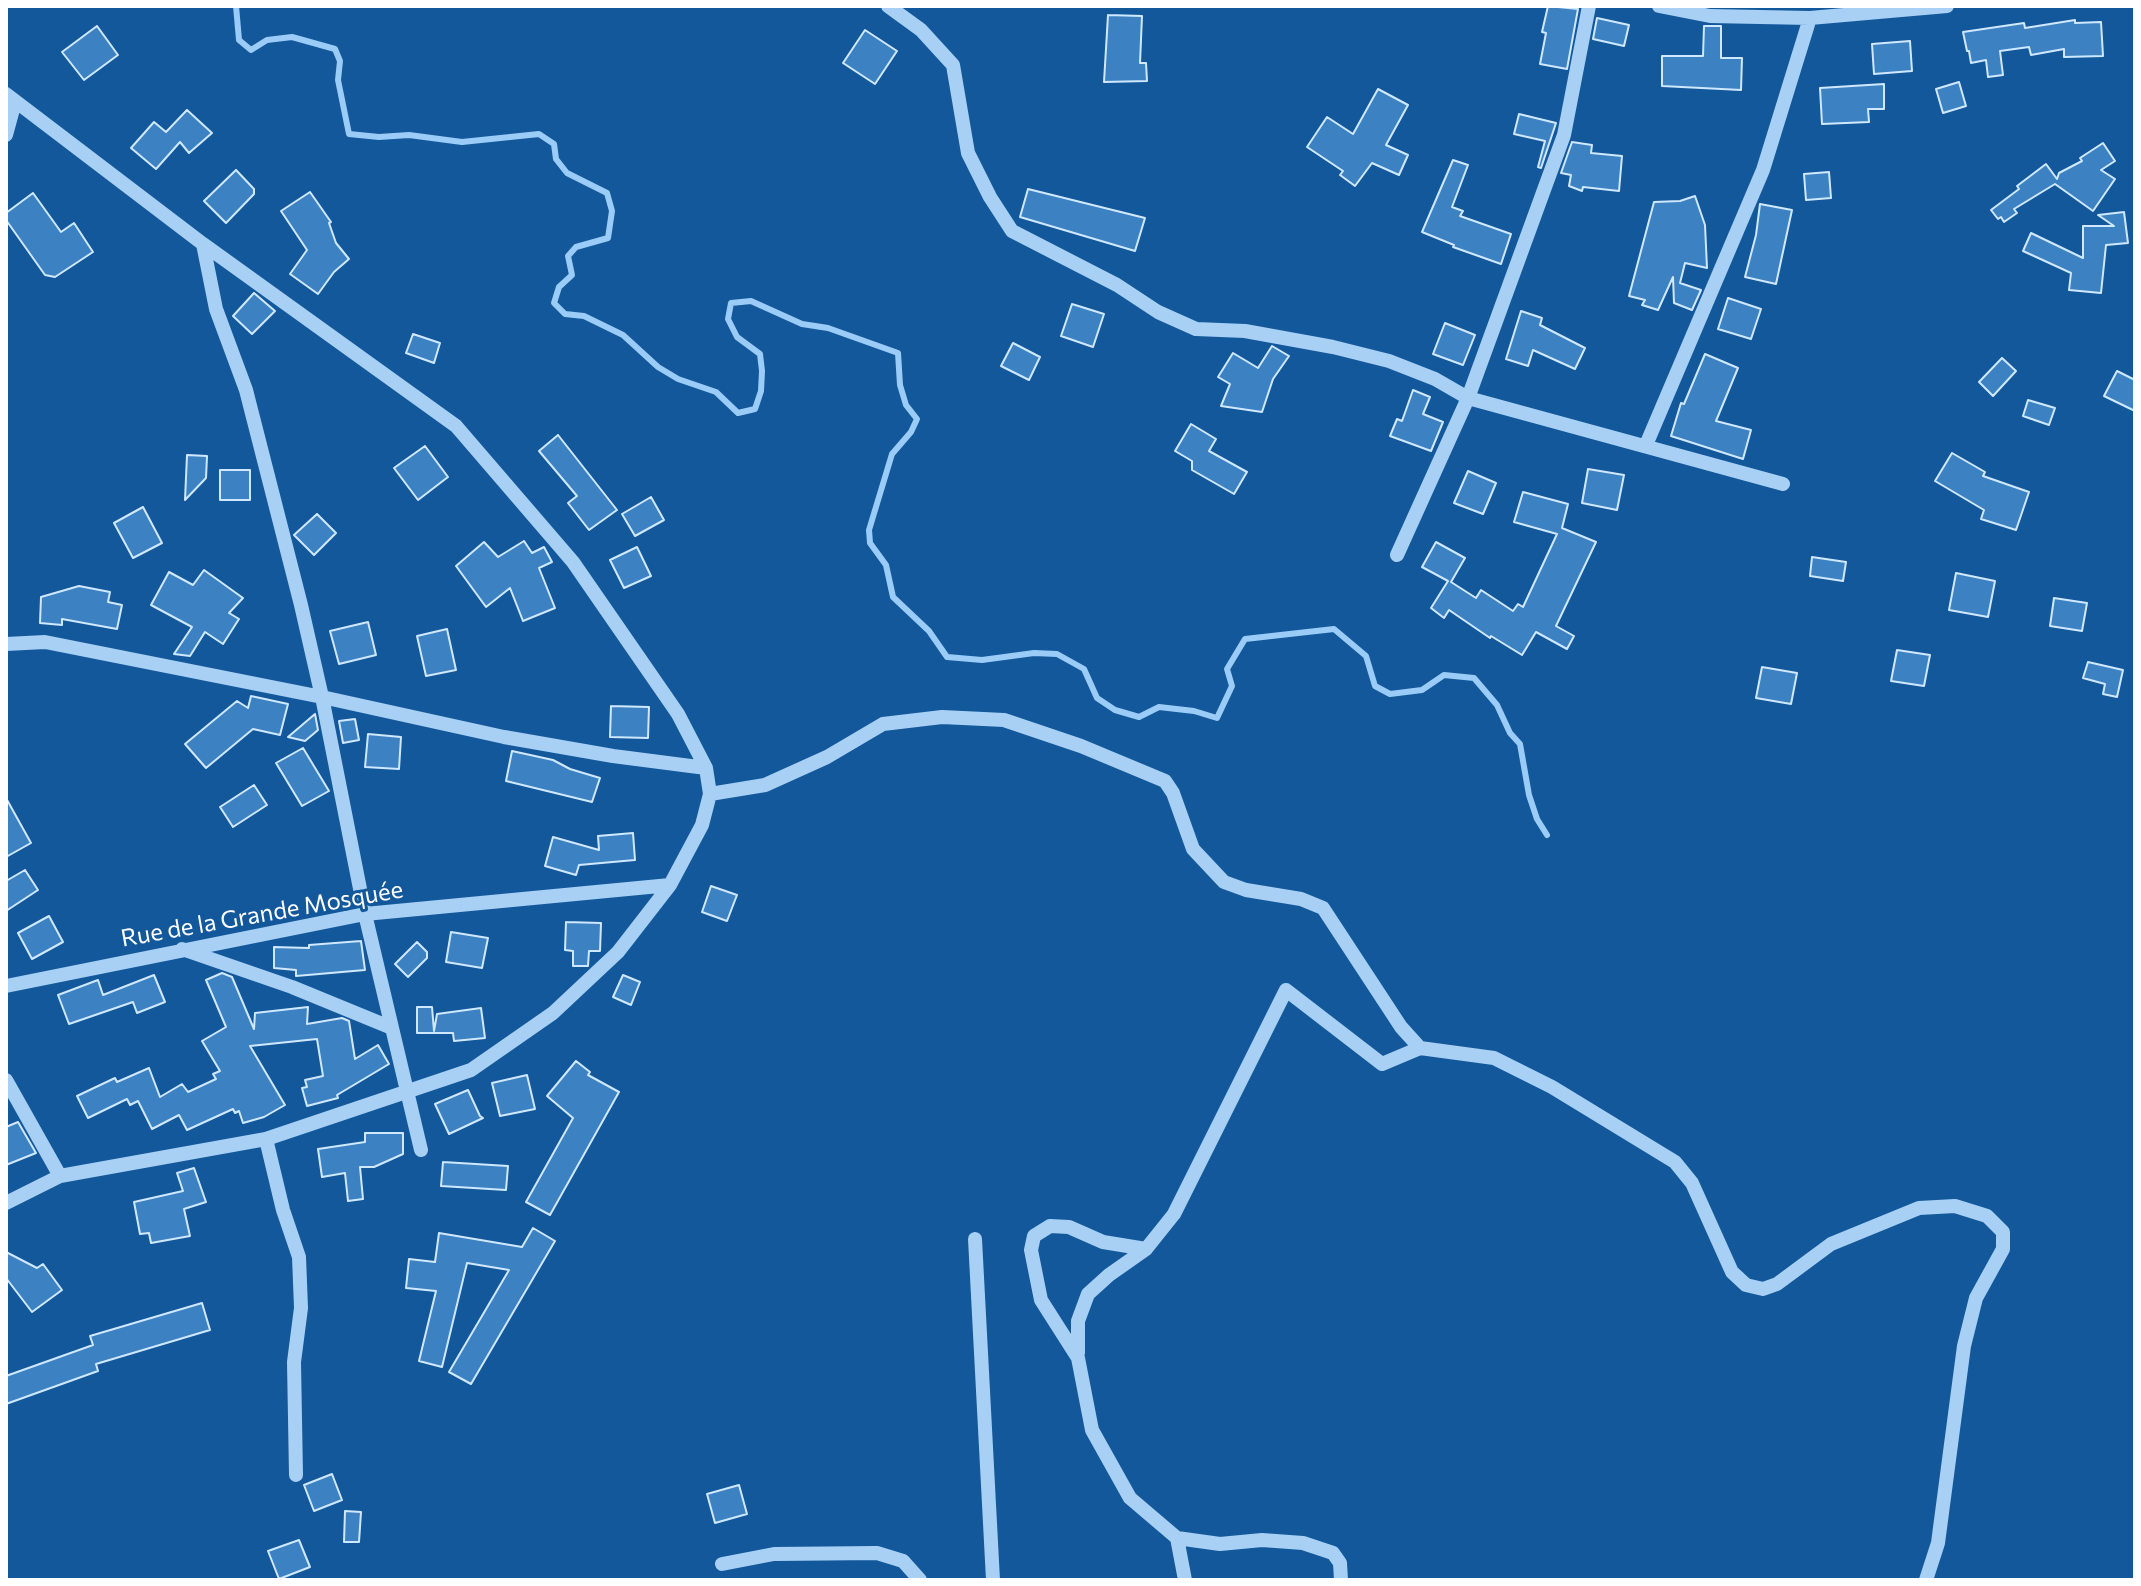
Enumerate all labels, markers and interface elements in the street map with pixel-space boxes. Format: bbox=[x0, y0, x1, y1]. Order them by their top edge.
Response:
street label: Rue de la Grande Mosquée bbox=[119, 875, 405, 953]

